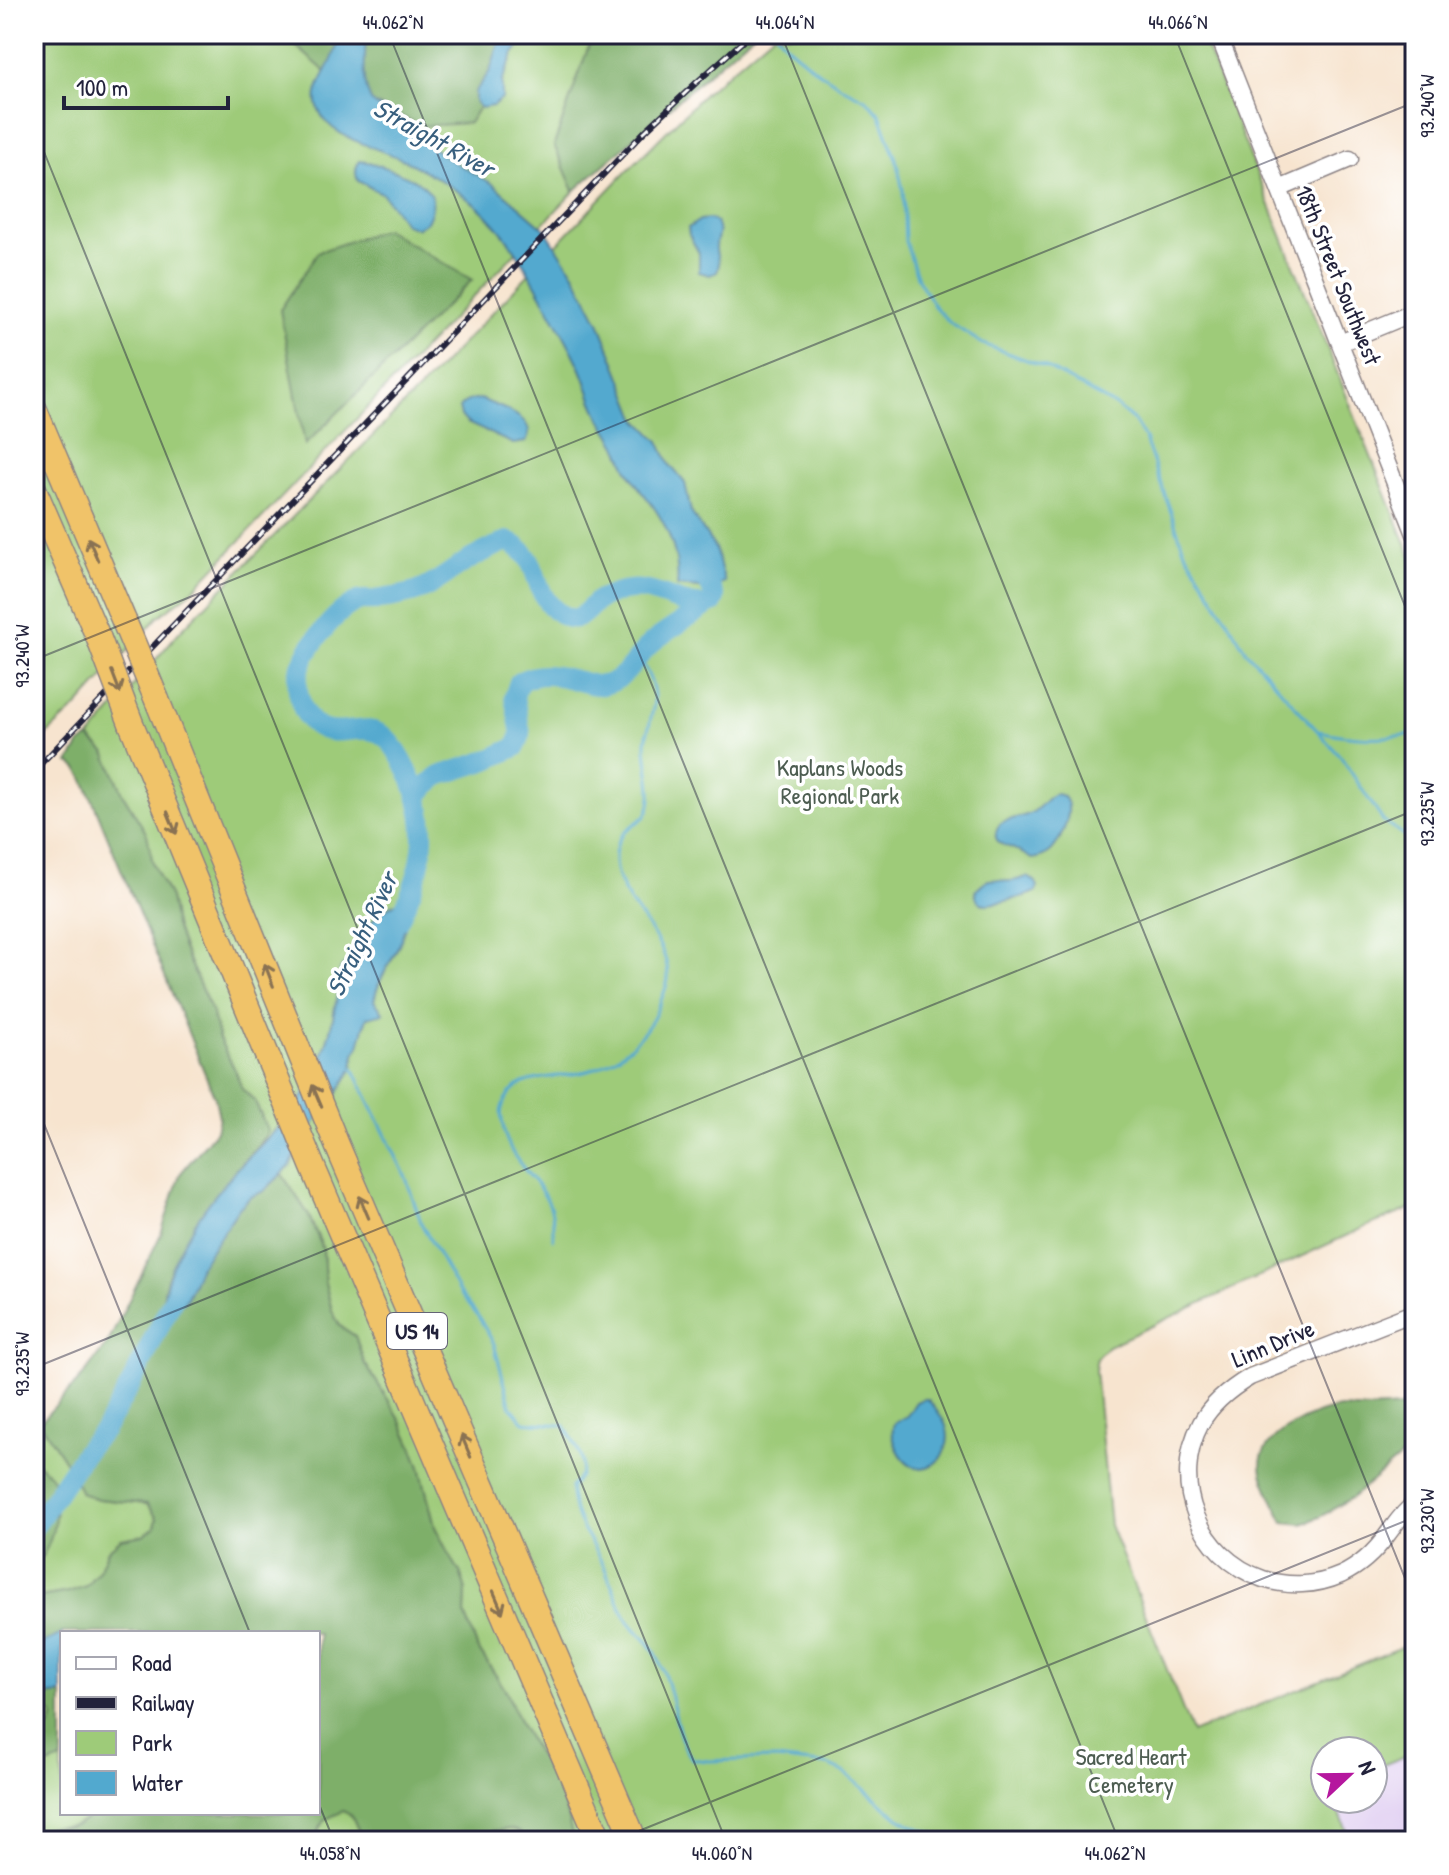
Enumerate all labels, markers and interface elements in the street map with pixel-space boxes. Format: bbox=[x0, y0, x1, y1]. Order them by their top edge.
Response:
text: 44.062°N bbox=[363, 8, 423, 35]
text: 44.064°N bbox=[756, 8, 815, 35]
text: 44.066°N bbox=[1148, 8, 1208, 35]
scale bar bbox=[64, 60, 228, 110]
text: 100 m bbox=[76, 71, 128, 103]
text: 93.240°W bbox=[1413, 74, 1440, 138]
water label: Straight River bbox=[367, 90, 503, 187]
street label: 18th Street Southwest bbox=[1288, 180, 1390, 370]
one-way arrow bbox=[85, 537, 100, 562]
text: 93.240°W bbox=[8, 624, 35, 688]
one-way arrow bbox=[110, 670, 124, 694]
park label: Kaplans Woods Regional Park bbox=[777, 751, 903, 811]
text: 93.235°W bbox=[1413, 781, 1440, 846]
one-way arrow bbox=[166, 810, 180, 835]
water label: Straight River bbox=[318, 864, 408, 1002]
one-way arrow bbox=[260, 963, 275, 988]
one-way arrow bbox=[309, 1084, 324, 1109]
one-way arrow bbox=[355, 1195, 370, 1220]
street label: Linn Drive bbox=[1226, 1311, 1319, 1375]
road number: US 14 bbox=[387, 1313, 447, 1349]
text: 93.235°W bbox=[8, 1331, 35, 1396]
one-way arrow bbox=[457, 1434, 472, 1459]
text: 93.230°W bbox=[1413, 1488, 1440, 1553]
one-way arrow bbox=[491, 1589, 506, 1614]
legend bbox=[60, 1631, 320, 1815]
text: Road bbox=[132, 1646, 171, 1678]
text: Railway bbox=[132, 1686, 195, 1718]
text: Park bbox=[132, 1726, 172, 1758]
north arrow bbox=[1309, 1735, 1389, 1815]
park label: Sacred Heart Cemetery bbox=[1075, 1740, 1187, 1800]
text: N bbox=[1351, 1756, 1384, 1779]
text: Water bbox=[132, 1766, 183, 1798]
text: 44.058°N bbox=[300, 1839, 360, 1866]
text: 44.060°N bbox=[692, 1839, 752, 1866]
text: 44.062°N bbox=[1085, 1839, 1145, 1866]

